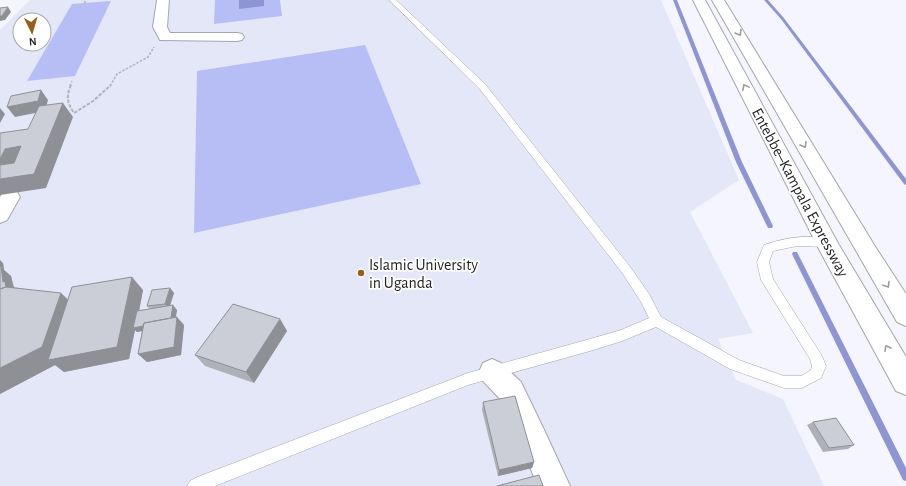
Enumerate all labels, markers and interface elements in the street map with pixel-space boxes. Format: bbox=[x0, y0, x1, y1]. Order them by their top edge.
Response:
north arrow bbox=[12, 12, 52, 52]
one-way arrow bbox=[734, 29, 741, 36]
text: N bbox=[29, 36, 37, 47]
one-way arrow bbox=[742, 83, 750, 91]
street label: Entebbe–Kampala Expressway bbox=[748, 105, 852, 280]
one-way arrow bbox=[800, 141, 807, 148]
place label: Islamic University in Uganda bbox=[369, 257, 478, 291]
marker: Islamic University in Uganda bbox=[356, 268, 366, 278]
one-way arrow bbox=[882, 281, 890, 288]
one-way arrow bbox=[884, 345, 891, 352]

